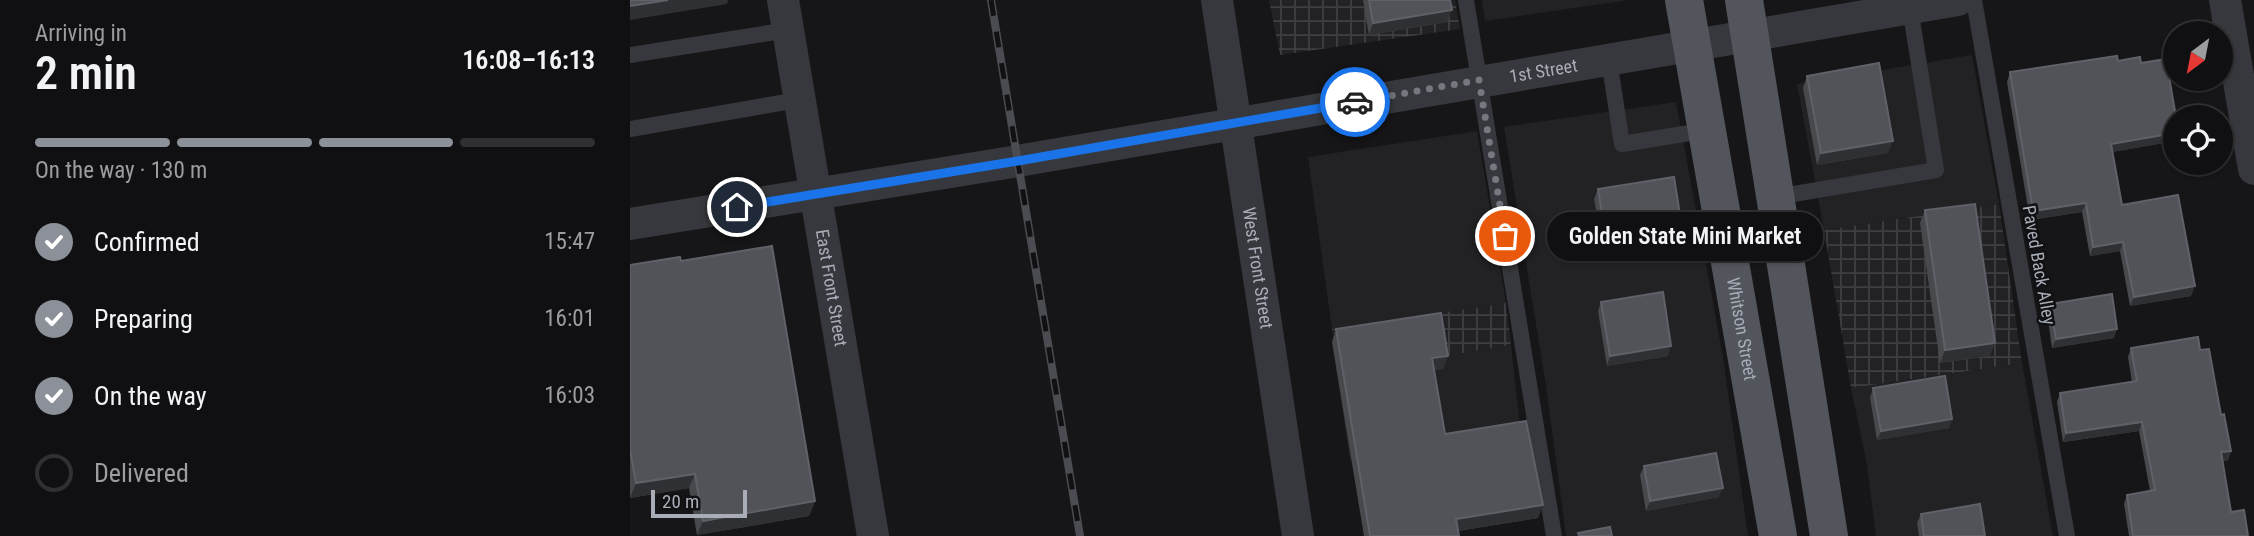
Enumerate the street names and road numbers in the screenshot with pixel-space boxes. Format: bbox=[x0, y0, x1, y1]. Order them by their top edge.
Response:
street label: 1st Street bbox=[1508, 54, 1579, 87]
street label: Paved Back Alley bbox=[2019, 204, 2060, 327]
street label: West Front Street bbox=[1238, 206, 1278, 330]
street label: East Front Street bbox=[812, 228, 852, 348]
street label: Whitson Street bbox=[1723, 276, 1762, 382]

